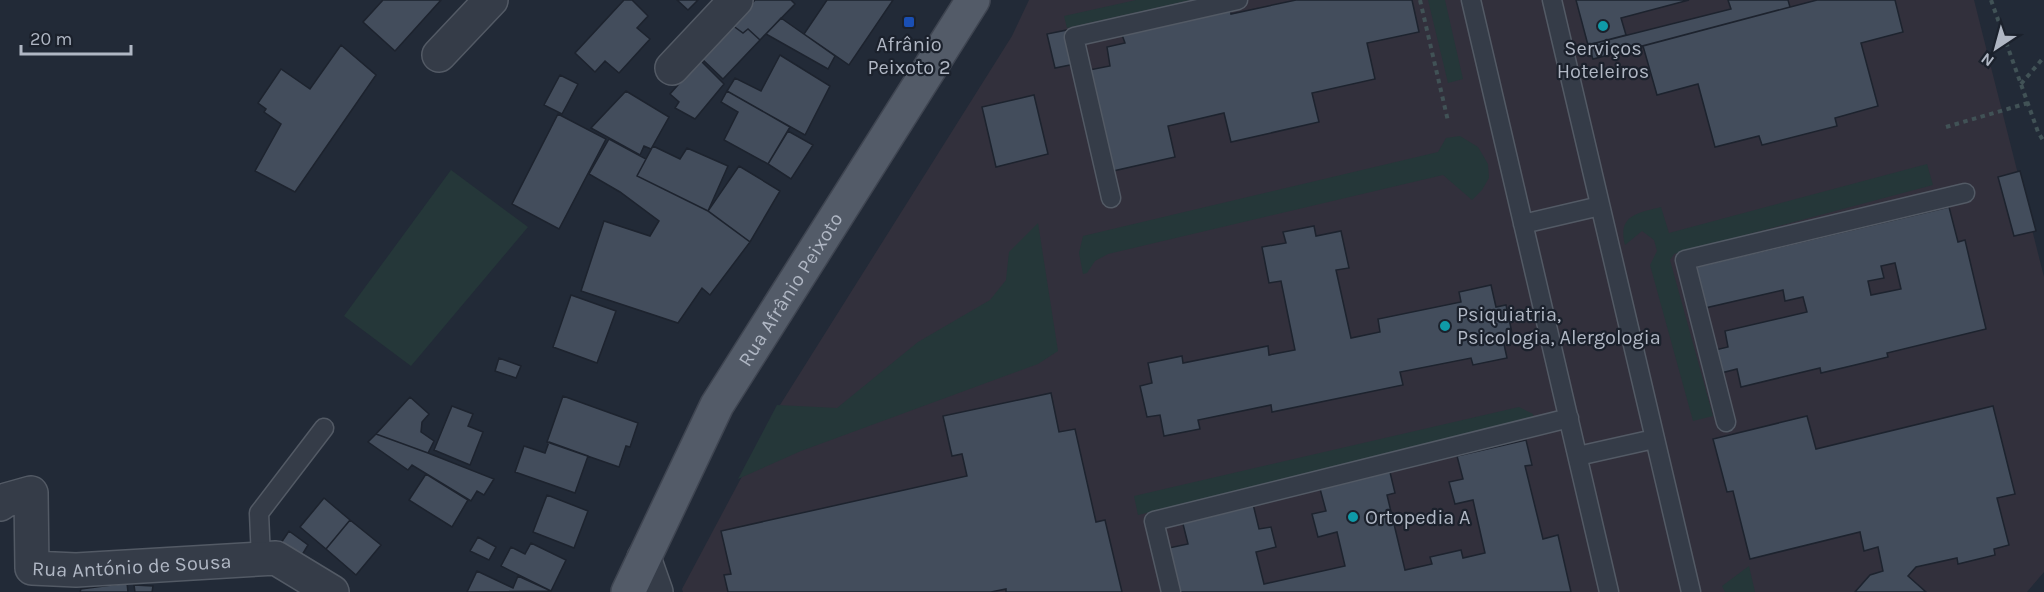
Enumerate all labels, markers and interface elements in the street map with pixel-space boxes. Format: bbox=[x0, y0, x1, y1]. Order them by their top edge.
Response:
marker: Afrânio Peixoto 2 bbox=[902, 15, 916, 29]
scale bar bbox=[21, 18, 130, 56]
north arrow bbox=[1966, 18, 2026, 78]
marker: Serviços Hoteleiros bbox=[1596, 19, 1610, 33]
text: 20 m bbox=[30, 28, 72, 50]
place label: Afrânio Peixoto 2 bbox=[867, 33, 951, 79]
place label: Serviços Hoteleiros bbox=[1557, 37, 1649, 83]
text: N bbox=[1977, 49, 1998, 71]
street label: Rua Afrânio Peixoto bbox=[734, 209, 848, 371]
place label: Psiquiatria, Psicologia, Alergologia bbox=[1457, 303, 1661, 349]
marker: Psiquiatria, Psicologia, Alergologia bbox=[1438, 319, 1452, 333]
place label: Ortopedia A bbox=[1365, 506, 1471, 529]
marker: Ortopedia A bbox=[1346, 510, 1360, 524]
street label: Rua António de Sousa bbox=[32, 550, 232, 582]

